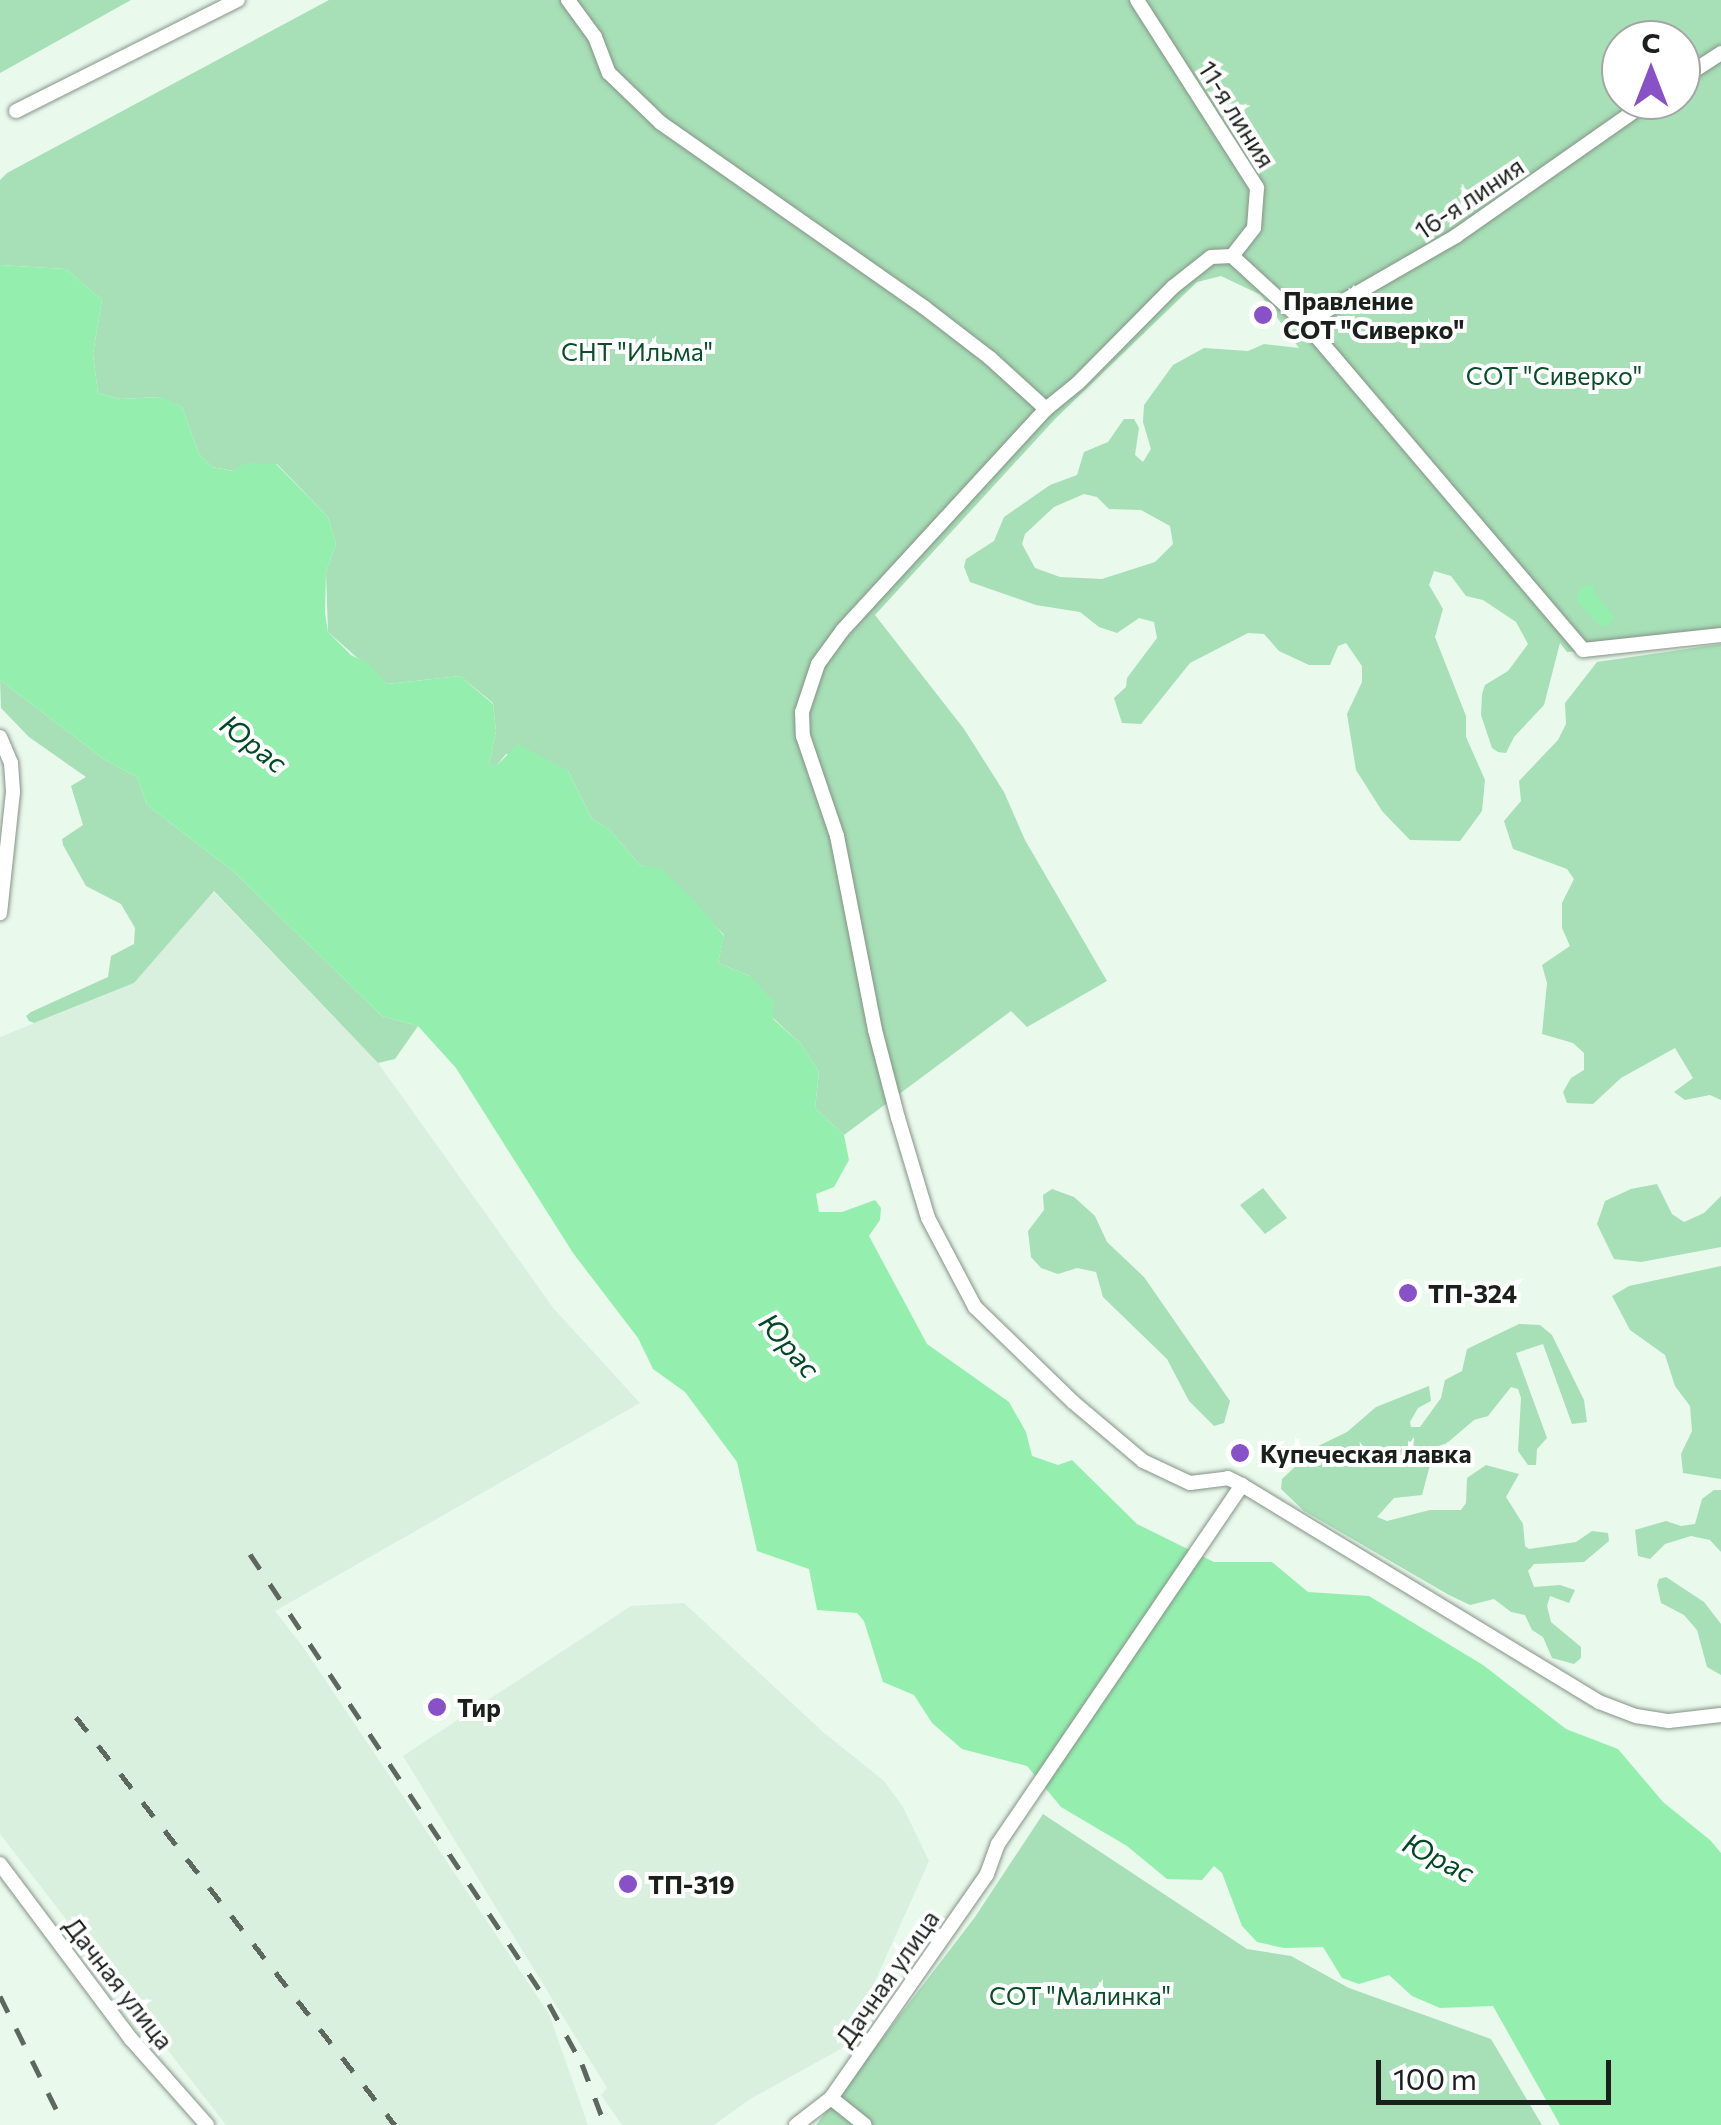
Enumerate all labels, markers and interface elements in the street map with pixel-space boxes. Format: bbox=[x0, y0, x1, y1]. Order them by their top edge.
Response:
north arrow bbox=[1601, 20, 1701, 120]
text: С bbox=[1641, 25, 1661, 59]
street label: 11-я линия bbox=[1192, 55, 1282, 173]
street label: 16-я линия bbox=[1409, 151, 1529, 245]
place label: Правление СОТ "Сиверко" bbox=[1283, 286, 1464, 345]
marker: Правление СОТ "Сиверко" bbox=[1252, 304, 1274, 326]
park label: СНТ "Ильма" bbox=[561, 336, 713, 366]
park label: СОТ "Сиверко" bbox=[1466, 360, 1642, 390]
water label: Юрас bbox=[214, 707, 294, 779]
place label: ТП-324 bbox=[1428, 1278, 1517, 1308]
marker: ТП-324 bbox=[1397, 1282, 1419, 1304]
water label: Юрас bbox=[753, 1306, 827, 1384]
place label: Купеческая лавка bbox=[1260, 1438, 1471, 1468]
marker: Купеческая лавка bbox=[1229, 1442, 1251, 1464]
place label: Тир bbox=[457, 1692, 501, 1722]
marker: Тир bbox=[426, 1696, 448, 1718]
water label: Юрас bbox=[1398, 1825, 1480, 1889]
place label: ТП-319 bbox=[648, 1869, 735, 1899]
marker: ТП-319 bbox=[617, 1873, 639, 1895]
street label: Дачная улица bbox=[829, 1904, 945, 2052]
street label: Дачная улица bbox=[58, 1911, 180, 2055]
park label: СОТ "Малинка" bbox=[989, 1980, 1171, 2010]
scale bar bbox=[1381, 2040, 1616, 2102]
text: 100 m bbox=[1393, 2059, 1477, 2096]

